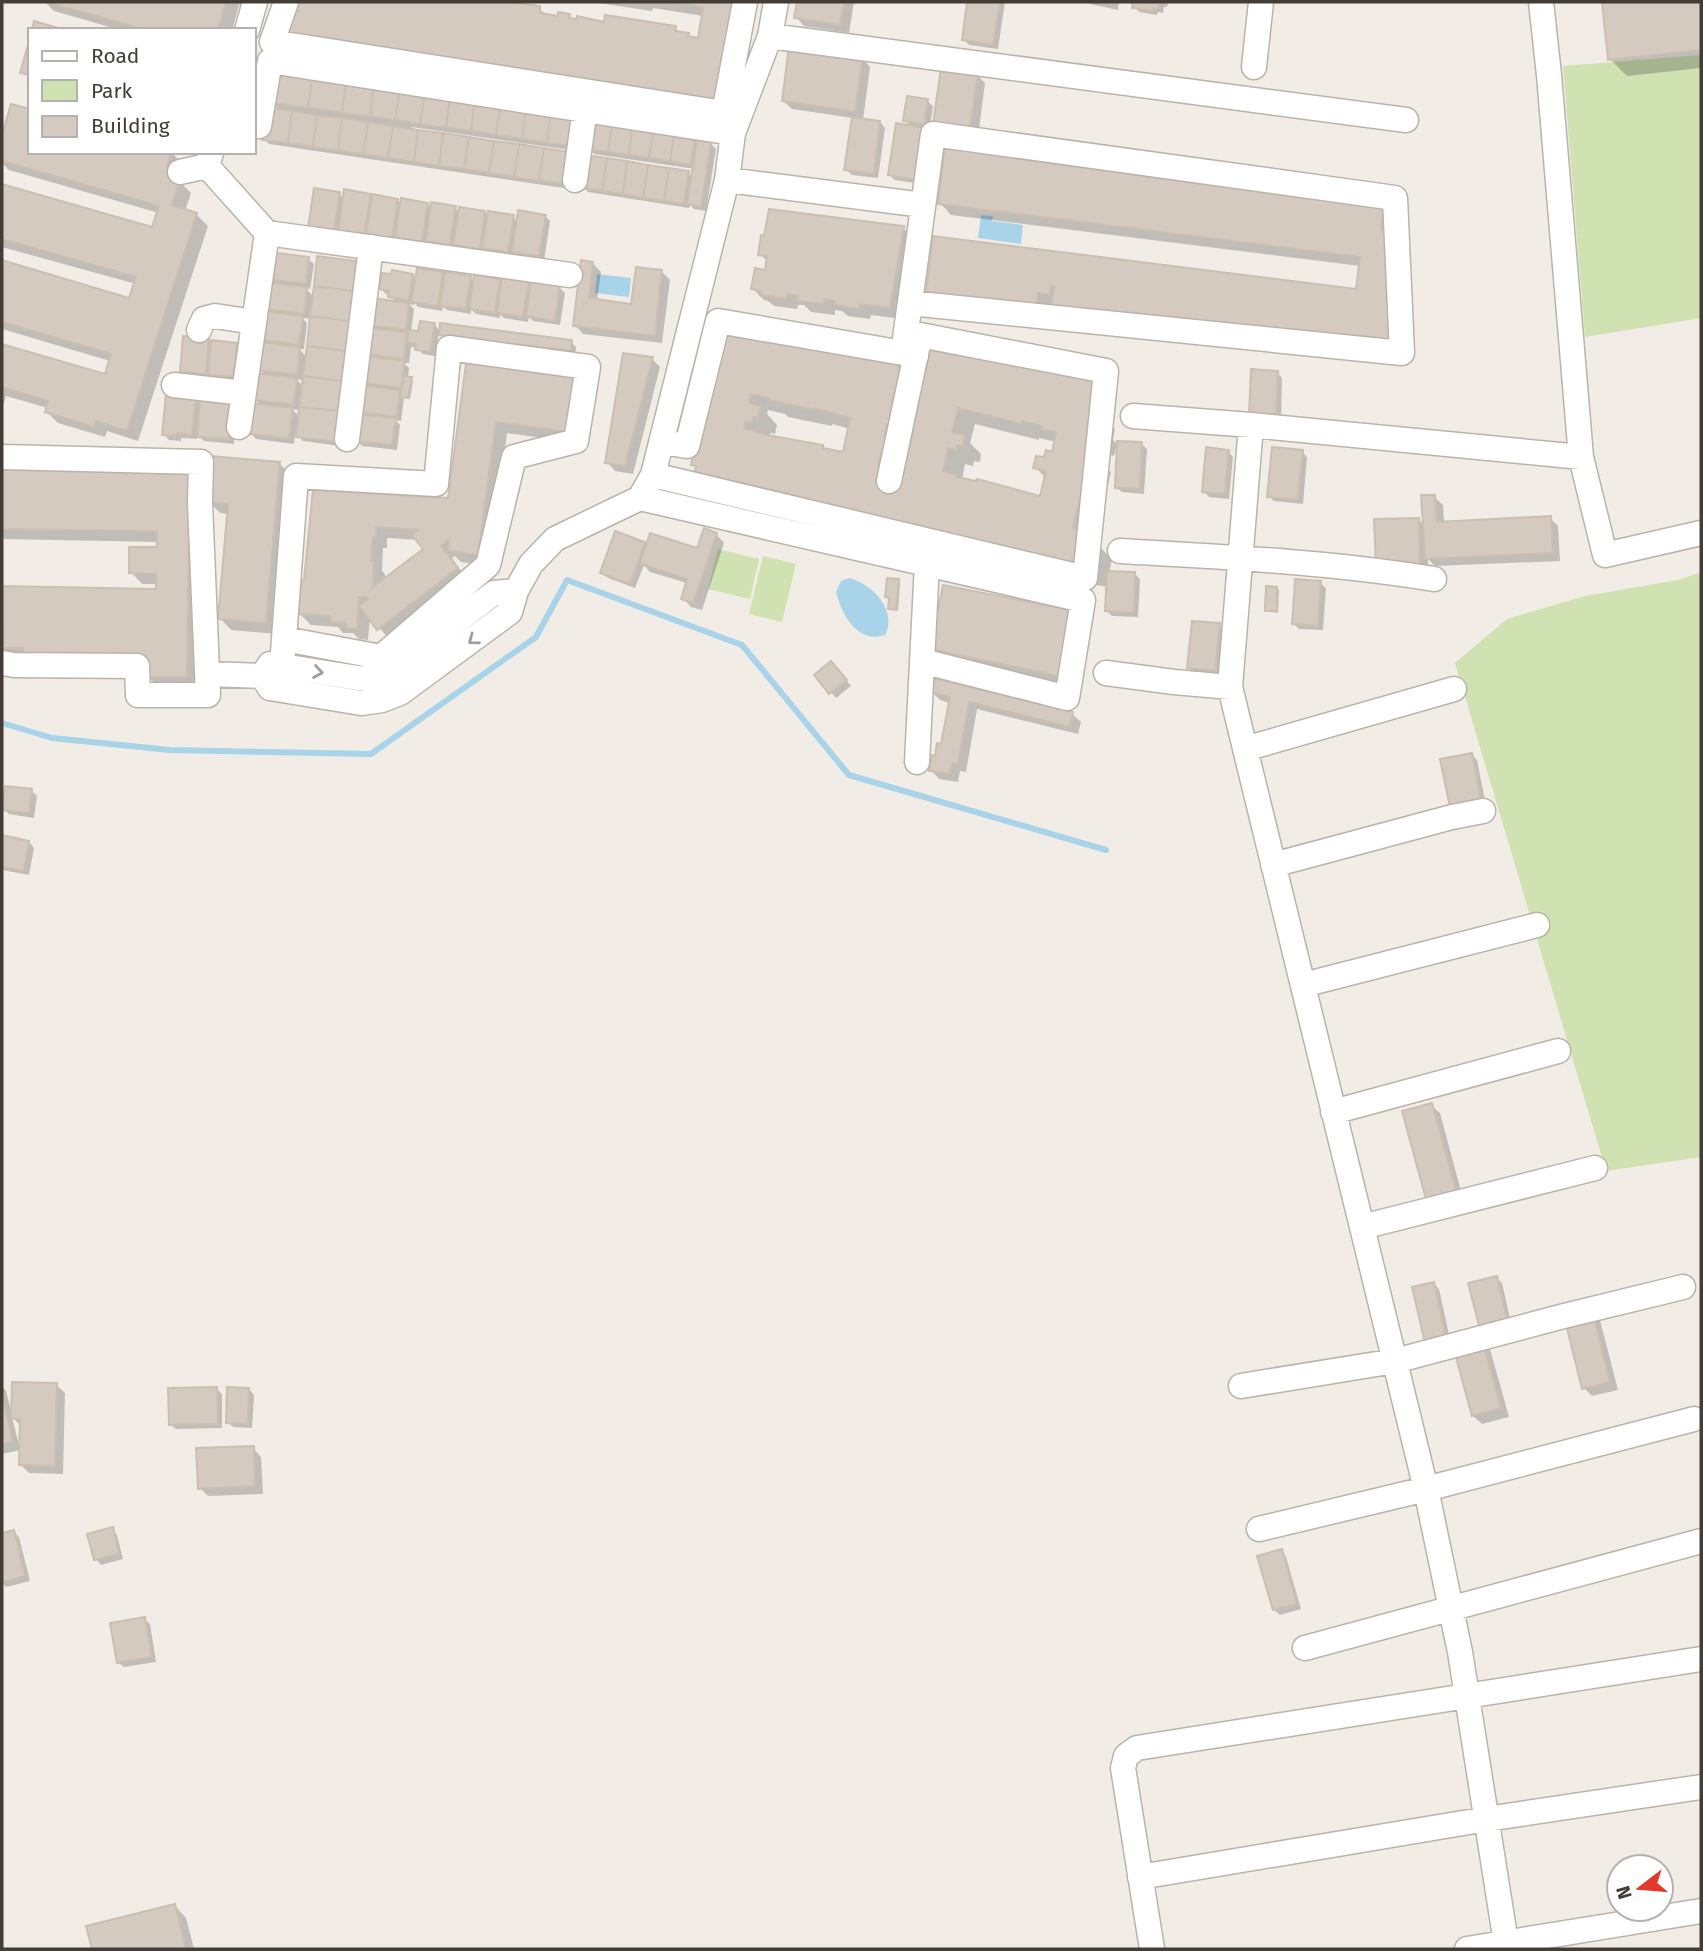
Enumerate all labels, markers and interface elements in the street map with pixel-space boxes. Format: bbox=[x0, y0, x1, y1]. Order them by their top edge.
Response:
legend bbox=[28, 28, 256, 154]
text: Road bbox=[91, 43, 139, 69]
text: Park bbox=[91, 78, 133, 104]
text: Building bbox=[91, 113, 170, 139]
one-way arrow bbox=[468, 632, 481, 645]
one-way arrow bbox=[312, 664, 324, 679]
north arrow bbox=[1605, 1853, 1675, 1923]
text: N bbox=[1611, 1883, 1637, 1902]

